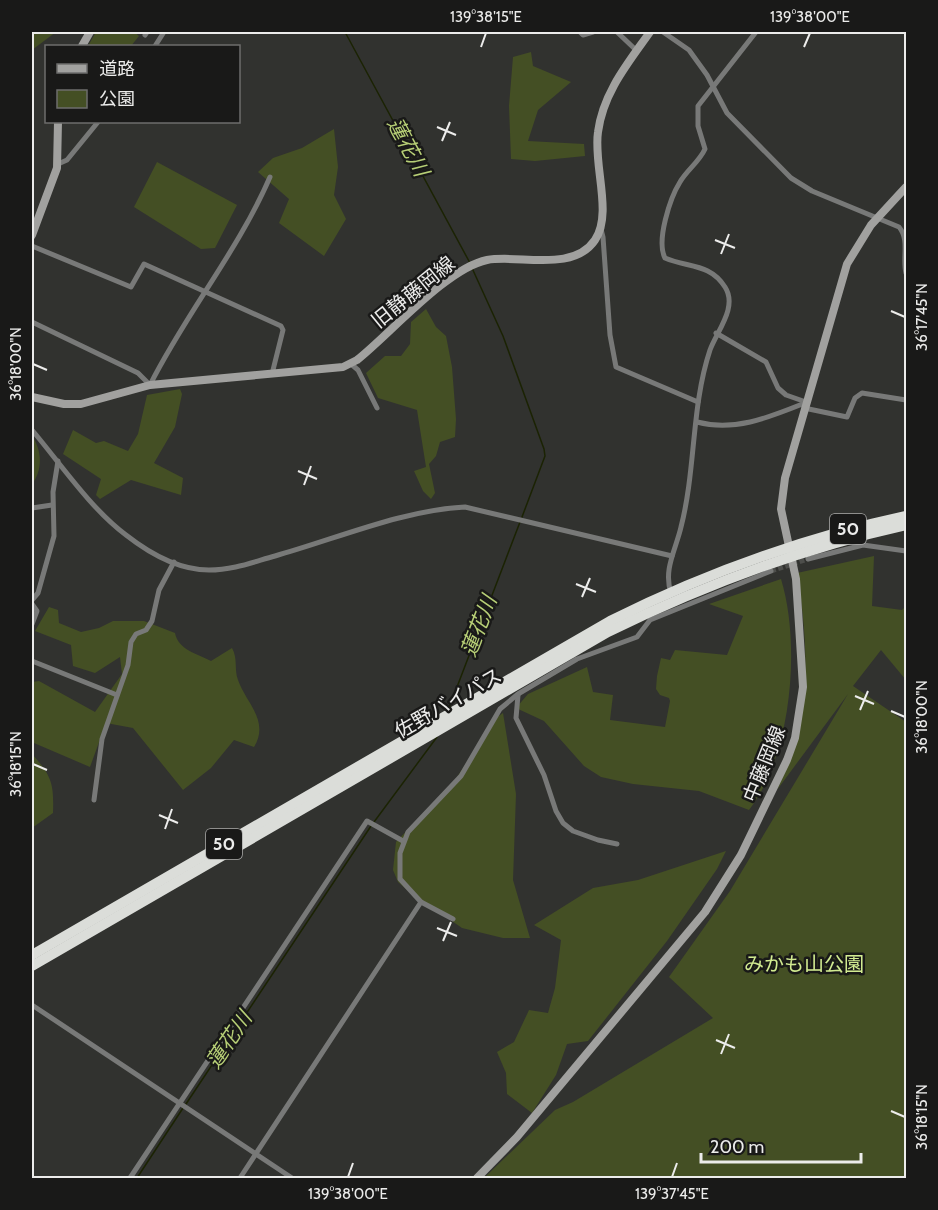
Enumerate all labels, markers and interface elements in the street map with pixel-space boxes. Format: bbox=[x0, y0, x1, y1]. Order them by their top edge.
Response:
text: 139°38'15"E bbox=[450, 8, 522, 26]
text: 139°38'00"E bbox=[770, 8, 850, 26]
legend bbox=[45, 45, 240, 123]
text: 道路 bbox=[99, 58, 135, 80]
text: 公園 bbox=[99, 88, 135, 110]
water label: 蓮花川 bbox=[383, 113, 435, 182]
street label: 旧静藤岡線 bbox=[367, 251, 459, 333]
text: 36°17'45"N bbox=[913, 283, 931, 351]
text: 36°18'00"N bbox=[7, 327, 25, 401]
road number: 50 bbox=[830, 514, 866, 544]
water label: 蓮花川 bbox=[456, 590, 502, 660]
street label: 佐野バイパス bbox=[390, 663, 506, 743]
text: 36°18'00"N bbox=[913, 680, 931, 754]
street label: 中藤岡線 bbox=[738, 722, 790, 806]
text: 36°18'15"N bbox=[7, 731, 25, 797]
road number: 50 bbox=[206, 829, 242, 859]
park label: みかも山公園 bbox=[744, 952, 864, 976]
water label: 蓮花川 bbox=[201, 1005, 258, 1073]
text: 36°18'15"N bbox=[913, 1084, 931, 1150]
scale bar bbox=[701, 1126, 862, 1164]
text: 200 m bbox=[710, 1136, 764, 1158]
text: 139°38'00"E bbox=[308, 1185, 388, 1203]
text: 139°37'45"E bbox=[635, 1185, 709, 1203]

